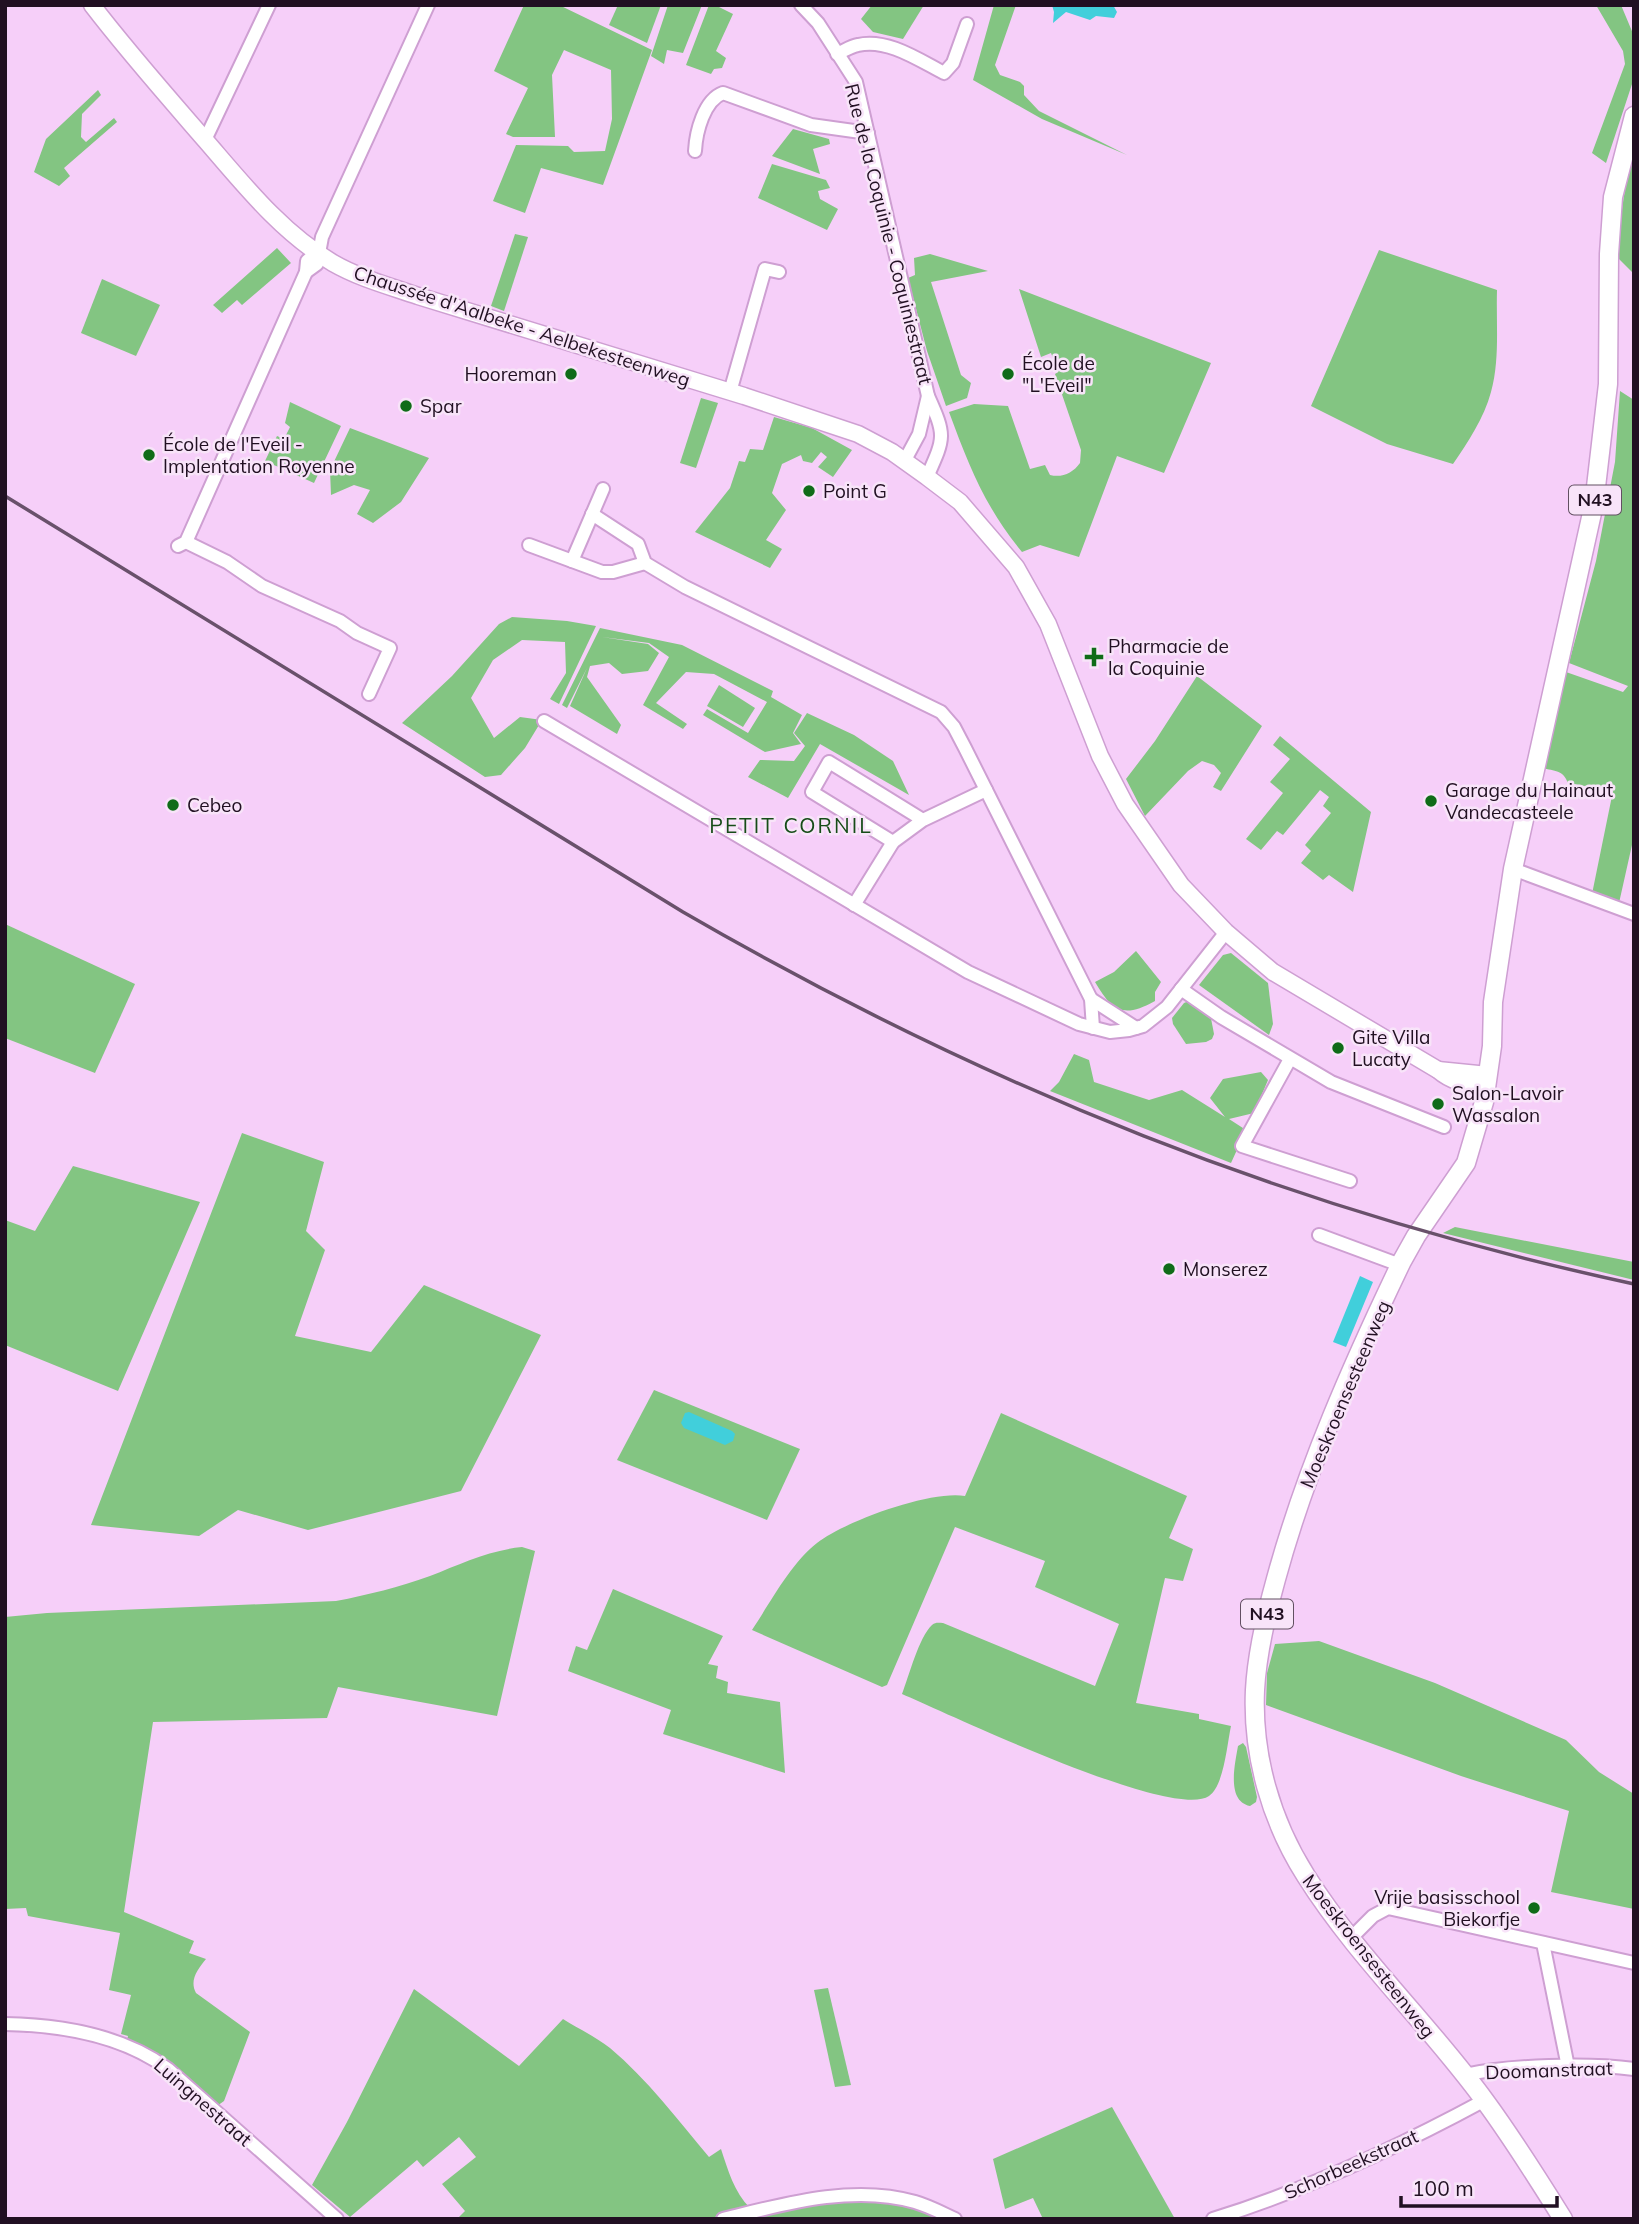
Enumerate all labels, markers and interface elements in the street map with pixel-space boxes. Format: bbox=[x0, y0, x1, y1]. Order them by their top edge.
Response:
street label: Rue de la Coquinie - Coquiniestraat bbox=[840, 81, 938, 387]
street label: Chaussée d'Aalbeke - Aelbekesteenweg bbox=[351, 260, 693, 392]
place label: École de "L'Eveil" bbox=[1022, 351, 1095, 397]
place label: Hooreman bbox=[464, 362, 557, 386]
marker: Hooreman bbox=[563, 366, 579, 382]
marker: École de "L'Eveil" bbox=[1000, 366, 1016, 382]
place label: Spar bbox=[420, 394, 462, 418]
marker: Spar bbox=[398, 398, 414, 414]
place label: École de l'Eveil - Implentation Royenne bbox=[163, 432, 355, 478]
marker: École de l'Eveil - Implentation Royenne bbox=[141, 447, 157, 463]
place label: Point G bbox=[823, 479, 887, 503]
marker: Point G bbox=[801, 483, 817, 499]
road number: N43 bbox=[1569, 486, 1621, 514]
place label: Pharmacie de la Coquinie bbox=[1108, 634, 1229, 680]
marker: Pharmacie de la Coquinie bbox=[1086, 649, 1102, 665]
place label: Garage du Hainaut Vandecasteele bbox=[1445, 778, 1614, 824]
place label: Cebeo bbox=[187, 793, 242, 817]
marker: Garage du Hainaut Vandecasteele bbox=[1423, 793, 1439, 809]
marker: Cebeo bbox=[165, 797, 181, 813]
district label: PETIT CORNIL bbox=[709, 812, 873, 838]
place label: Gite Villa Lucaty bbox=[1352, 1025, 1431, 1071]
marker: Gite Villa Lucaty bbox=[1330, 1040, 1346, 1056]
place label: Salon-Lavoir Wassalon bbox=[1452, 1081, 1564, 1127]
marker: Salon-Lavoir Wassalon bbox=[1430, 1096, 1446, 1112]
place label: Monserez bbox=[1183, 1257, 1268, 1281]
marker: Monserez bbox=[1161, 1261, 1177, 1277]
street label: Moeskroensesteenweg bbox=[1295, 1297, 1395, 1491]
road number: N43 bbox=[1241, 1600, 1293, 1629]
street label: Moeskroensesteenweg bbox=[1298, 1869, 1440, 2043]
place label: Vrije basisschool Biekorfje bbox=[1374, 1885, 1520, 1931]
marker: Vrije basisschool Biekorfje bbox=[1526, 1900, 1542, 1916]
street label: Luingnestraat bbox=[149, 2053, 257, 2151]
street label: Doomanstraat bbox=[1485, 2056, 1613, 2084]
street label: Schorbeekstraat bbox=[1280, 2124, 1422, 2204]
scale bar bbox=[1401, 2164, 1557, 2208]
text: 100 m bbox=[1412, 2175, 1474, 2201]

